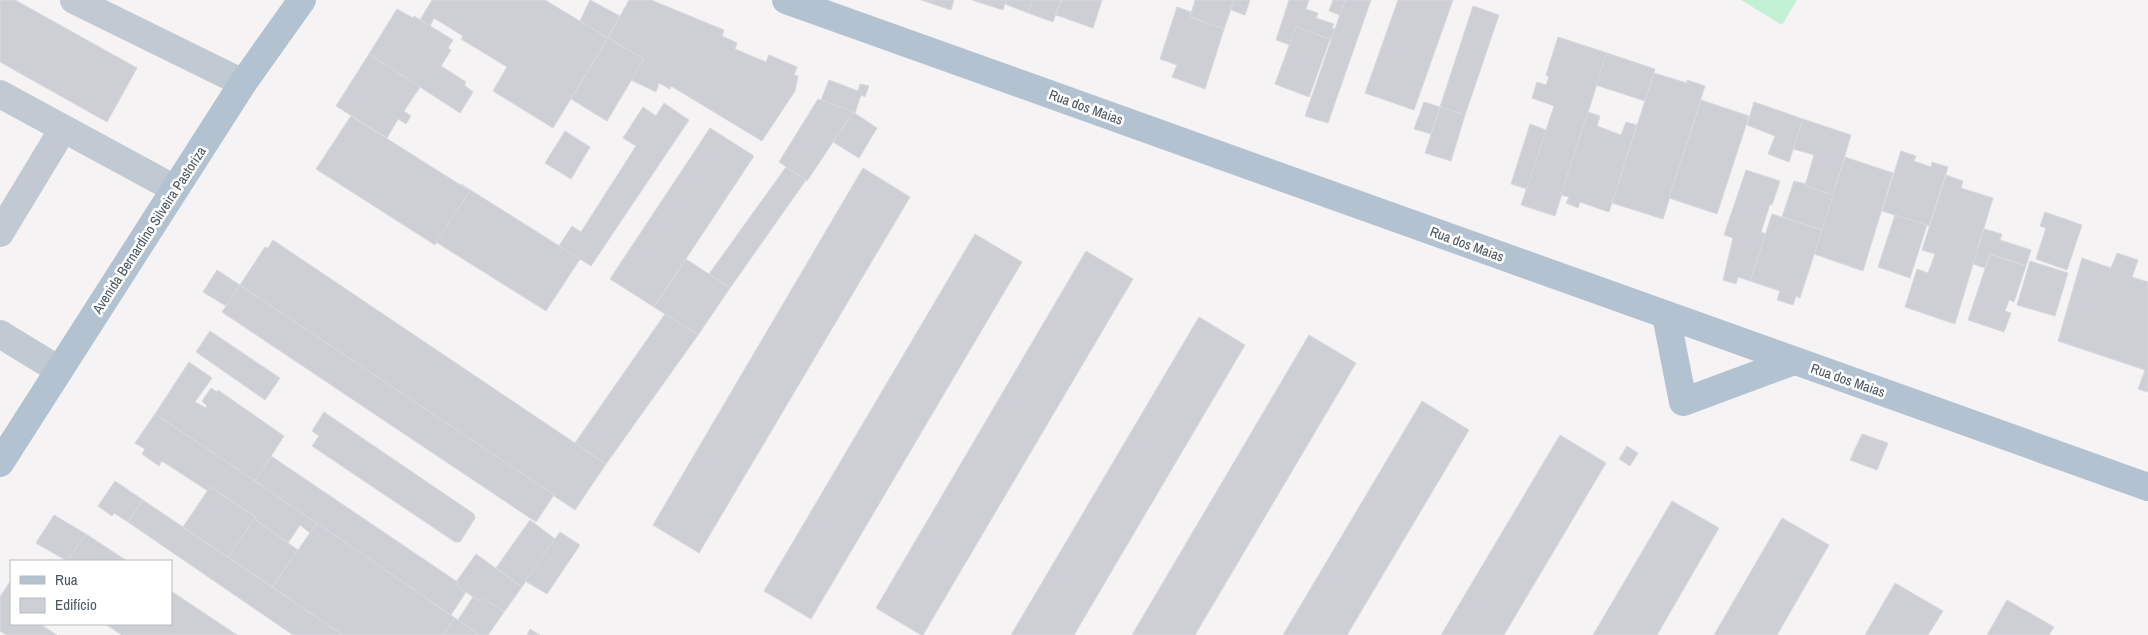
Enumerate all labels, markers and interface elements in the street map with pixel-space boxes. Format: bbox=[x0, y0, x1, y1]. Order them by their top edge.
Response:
street label: Rua dos Maias bbox=[1047, 85, 1126, 129]
street label: Avenida Bernardino Silveira Pastoriza bbox=[88, 143, 210, 318]
street label: Rua dos Maias bbox=[1428, 222, 1507, 266]
street label: Rua dos Maias bbox=[1809, 359, 1888, 401]
legend bbox=[10, 560, 172, 625]
text: Rua bbox=[55, 569, 78, 590]
text: Edifício bbox=[55, 594, 97, 615]

